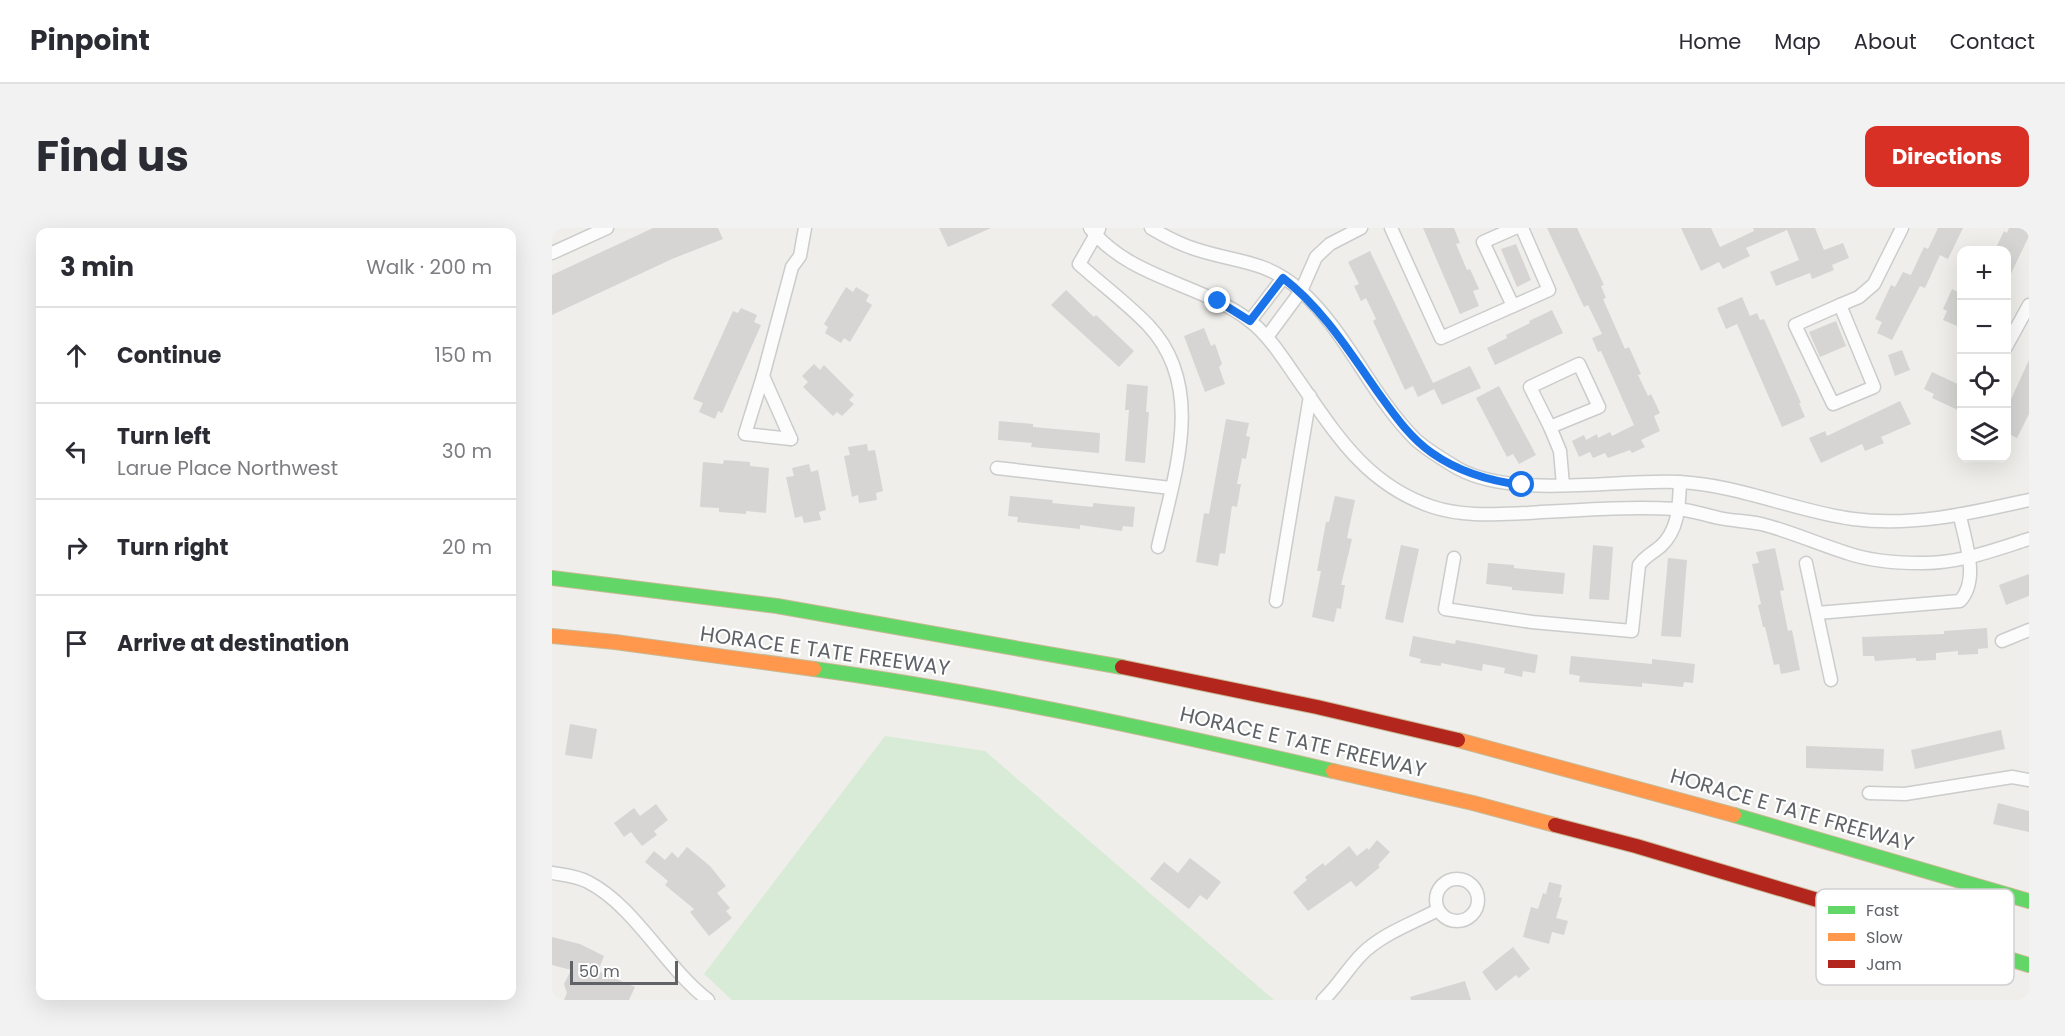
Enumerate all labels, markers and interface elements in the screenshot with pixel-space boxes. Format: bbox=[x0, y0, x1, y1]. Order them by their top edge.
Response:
text: Pinpoint bbox=[30, 21, 150, 60]
text: Home bbox=[1679, 27, 1741, 56]
text: Map bbox=[1774, 27, 1821, 56]
text: About bbox=[1854, 27, 1917, 56]
text: Contact bbox=[1950, 27, 2035, 56]
button: Directions bbox=[1865, 126, 2029, 187]
text: Find us bbox=[36, 127, 189, 186]
map controls bbox=[1957, 246, 2011, 462]
button: + bbox=[1957, 246, 2011, 300]
text: 3 min bbox=[60, 249, 134, 285]
text: Walk · 200 m bbox=[366, 253, 492, 281]
route end bbox=[1204, 287, 1230, 313]
button: − bbox=[1957, 300, 2011, 354]
icon: ahead bbox=[60, 339, 93, 372]
text: Continue bbox=[117, 340, 221, 371]
text: 150 m bbox=[435, 341, 492, 369]
button: locate bbox=[1957, 354, 2011, 408]
button: layers bbox=[1957, 408, 2011, 462]
text: Turn left bbox=[117, 421, 211, 452]
icon: left bbox=[60, 435, 93, 468]
text: 30 m bbox=[442, 437, 492, 465]
text: Larue Place Northwest bbox=[117, 454, 338, 482]
route start bbox=[1508, 471, 1534, 497]
icon: right bbox=[60, 531, 93, 564]
text: Turn right bbox=[117, 532, 228, 563]
text: 20 m bbox=[442, 533, 492, 561]
street label: HORACE E TATE FREEWAY bbox=[698, 619, 952, 682]
icon: arrive bbox=[60, 627, 93, 660]
text: Arrive at destination bbox=[117, 628, 349, 659]
street label: HORACE E TATE FREEWAY bbox=[1177, 699, 1429, 784]
street label: HORACE E TATE FREEWAY bbox=[1667, 761, 1917, 858]
legend bbox=[1816, 889, 2014, 985]
text: Fast bbox=[1866, 899, 1899, 922]
text: Slow bbox=[1866, 926, 1903, 949]
text: Jam bbox=[1866, 953, 1902, 976]
scale bar bbox=[570, 958, 678, 986]
text: 50 m bbox=[579, 960, 620, 983]

